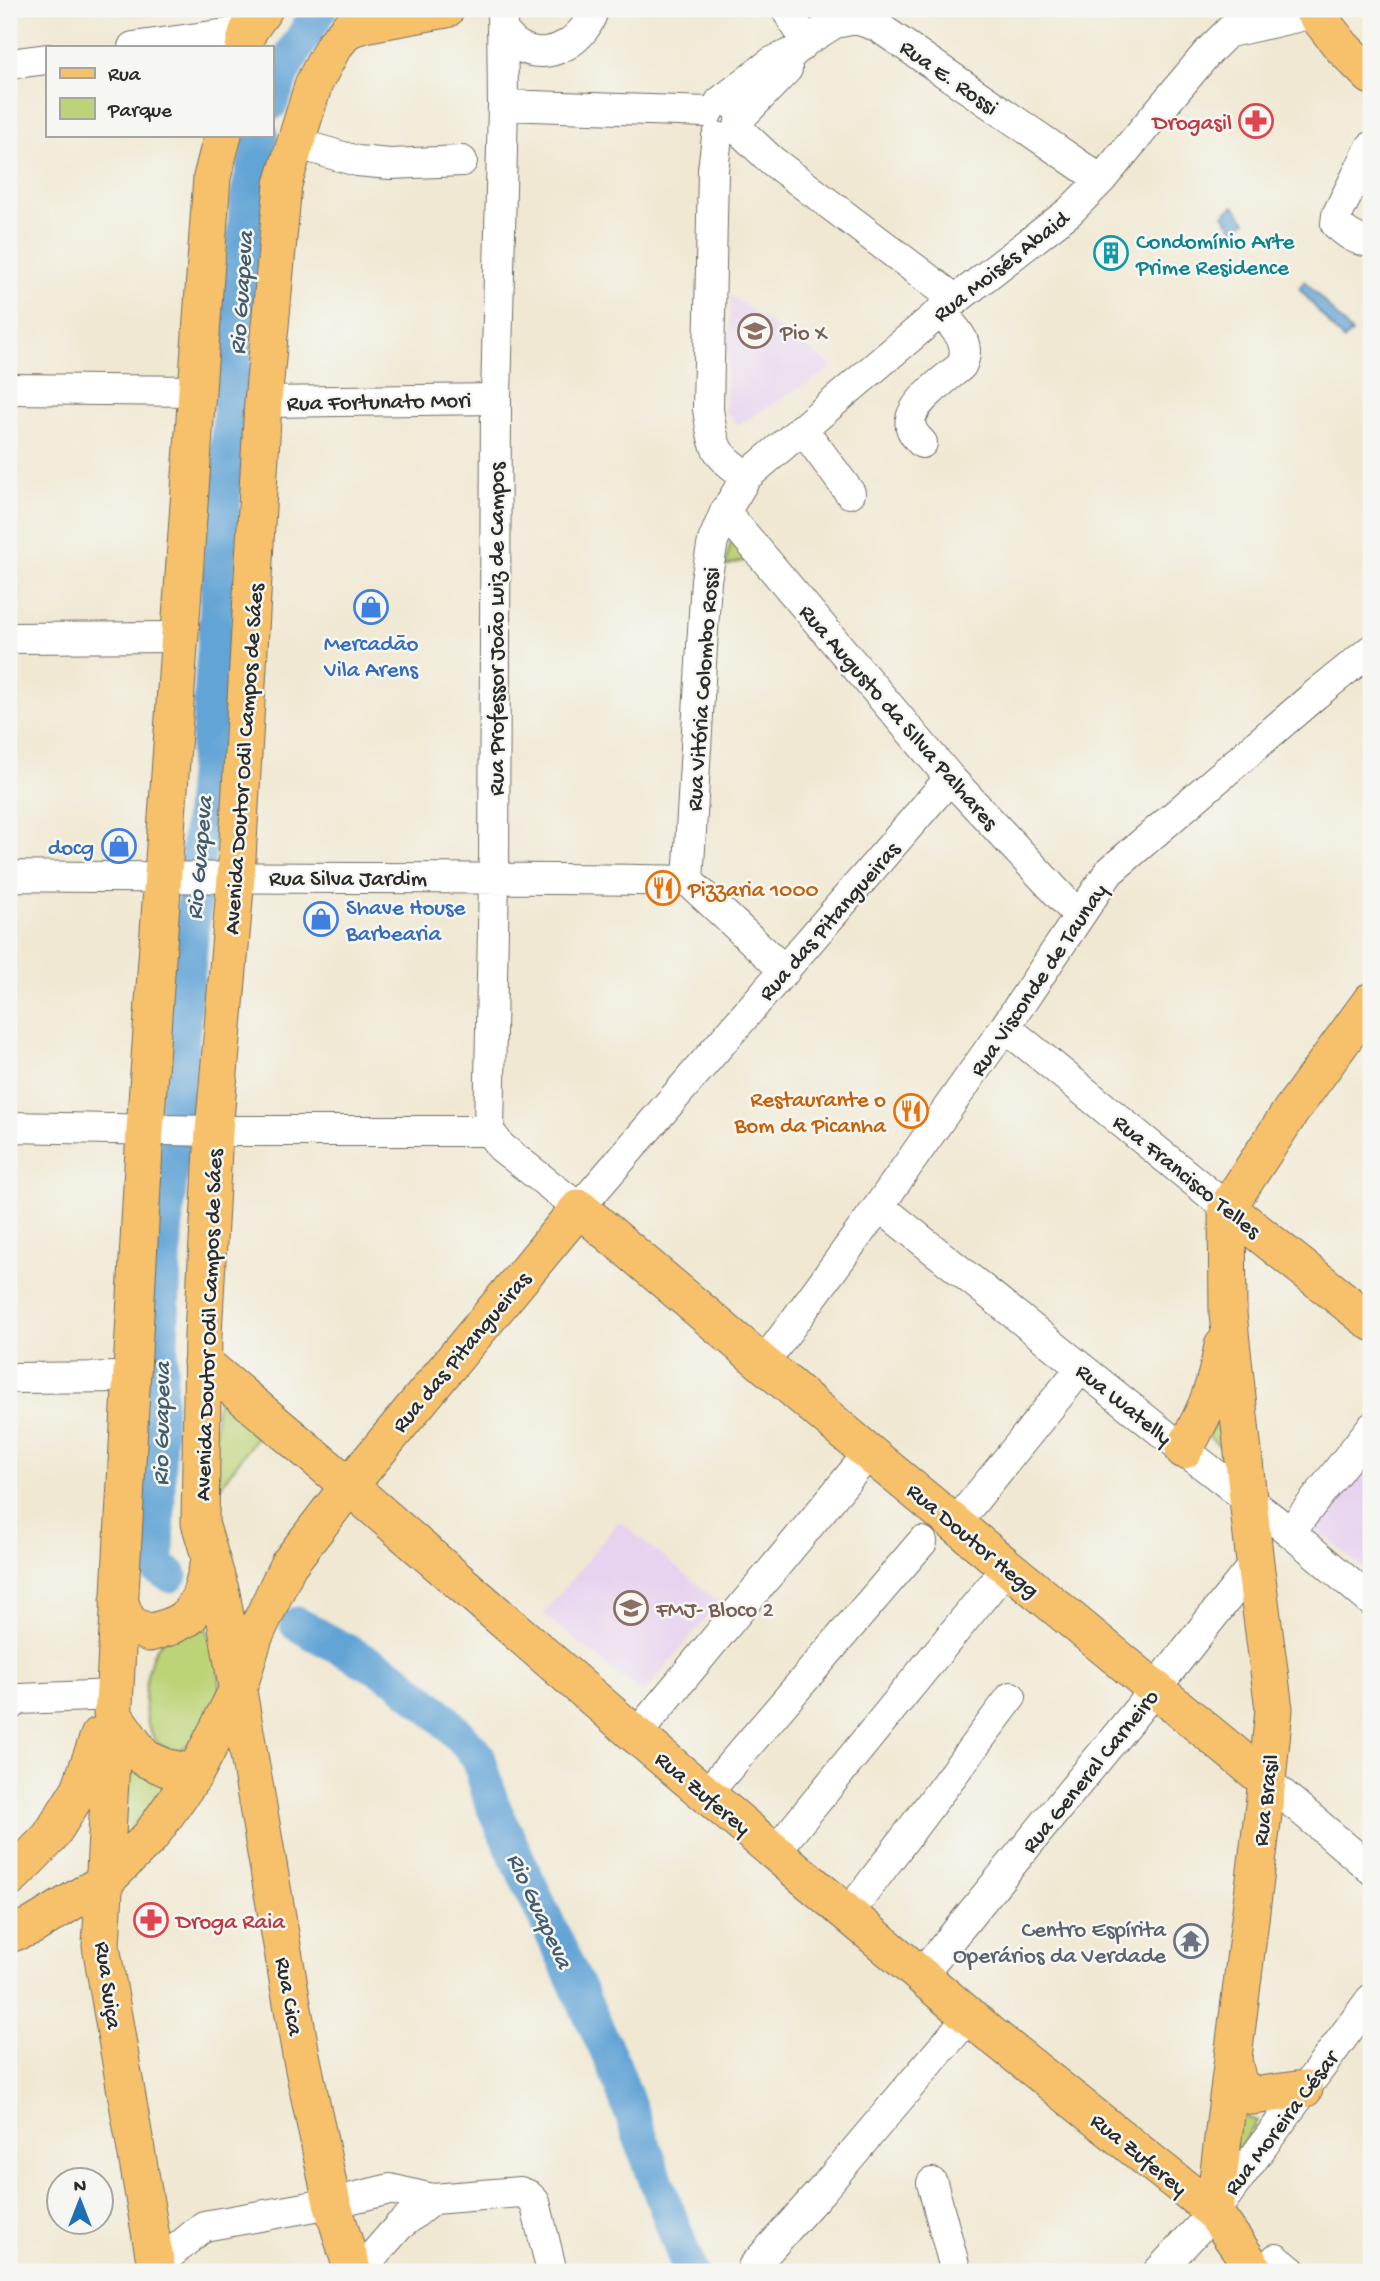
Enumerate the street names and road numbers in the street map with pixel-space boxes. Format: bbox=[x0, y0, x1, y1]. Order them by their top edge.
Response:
street label: Rua E. Rossi bbox=[894, 35, 1002, 123]
street label: Rua Moisés Abaid bbox=[929, 205, 1077, 329]
street label: Rua Fortunato Mori bbox=[287, 388, 472, 419]
street label: Rua Professor João Luiz de Campos bbox=[485, 462, 512, 796]
street label: Rua Vitória Colombo Rossi bbox=[682, 566, 726, 812]
street label: Avenida Doutor Odil Campos de Sáes bbox=[220, 582, 271, 936]
street label: Rua Augusto da SIlva Palhares bbox=[792, 600, 1003, 837]
street label: Rua das Pitangueiras bbox=[754, 837, 907, 1007]
street label: Rua Silva Jardim bbox=[269, 867, 427, 894]
street label: Rua Visconde de Taunay bbox=[965, 879, 1115, 1083]
street label: Rua Francisco Telles bbox=[1106, 1110, 1266, 1246]
street label: Avenida Doutor Odil Campos de Sáes bbox=[191, 1148, 230, 1501]
street label: Rua das Pitangueiras bbox=[387, 1267, 538, 1439]
street label: Rua Watelly bbox=[1069, 1359, 1176, 1453]
street label: Rua Doutor Hegg bbox=[900, 1478, 1044, 1605]
street label: Rua General Carneiro bbox=[1017, 1685, 1166, 1860]
street label: Rua Zuferey bbox=[648, 1747, 755, 1843]
street label: Rua Brasil bbox=[1248, 1753, 1286, 1848]
street label: Rua Suiça bbox=[87, 1940, 126, 2032]
street label: Rua Cica bbox=[267, 1955, 308, 2039]
street label: Rua Moreira César bbox=[1220, 2045, 1347, 2202]
street label: Rua Zuferey bbox=[1084, 2108, 1192, 2203]

